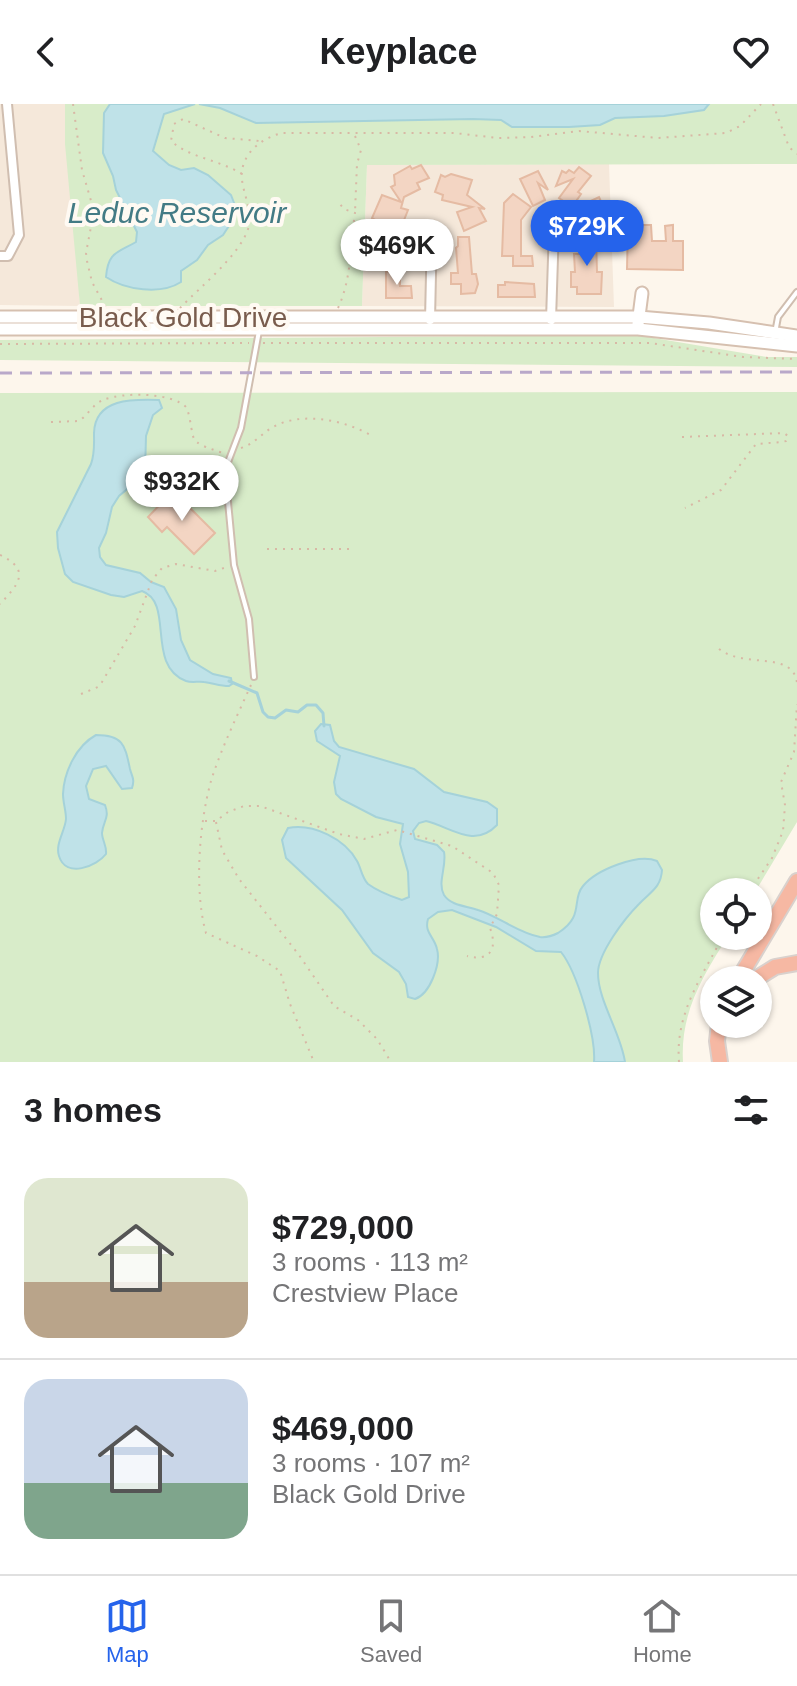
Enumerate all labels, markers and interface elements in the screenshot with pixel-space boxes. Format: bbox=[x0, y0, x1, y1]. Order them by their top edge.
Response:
icon: back bbox=[24, 30, 68, 74]
icon: heart bbox=[729, 30, 773, 74]
text: Keyplace bbox=[319, 31, 478, 72]
water label: Leduc Reservoir bbox=[68, 196, 287, 229]
pin: $729K bbox=[531, 200, 643, 268]
text: $729K bbox=[549, 211, 625, 241]
pin: $469K bbox=[341, 219, 453, 287]
text: $469K bbox=[359, 230, 435, 260]
street label: Black Gold Drive bbox=[79, 302, 287, 333]
pin: $932K bbox=[126, 455, 238, 523]
text: $932K bbox=[144, 466, 220, 496]
map controls bbox=[700, 878, 772, 1038]
button: locate bbox=[700, 878, 772, 950]
button: layers bbox=[700, 966, 772, 1038]
icon: filters bbox=[729, 1088, 773, 1132]
text: 3 homes bbox=[24, 1091, 162, 1129]
text: $729,000 bbox=[272, 1208, 414, 1246]
icon: home bbox=[88, 1210, 184, 1306]
text: 3 rooms · 113 m² bbox=[272, 1247, 468, 1277]
text: Crestview Place bbox=[272, 1278, 458, 1308]
text: $469,000 bbox=[272, 1409, 414, 1447]
icon: home bbox=[88, 1411, 184, 1507]
text: 3 rooms · 107 m² bbox=[272, 1448, 470, 1478]
text: Black Gold Drive bbox=[272, 1479, 466, 1509]
tab: Map bbox=[105, 1594, 149, 1668]
tab: Saved bbox=[360, 1594, 422, 1668]
tab: Home bbox=[633, 1594, 692, 1668]

